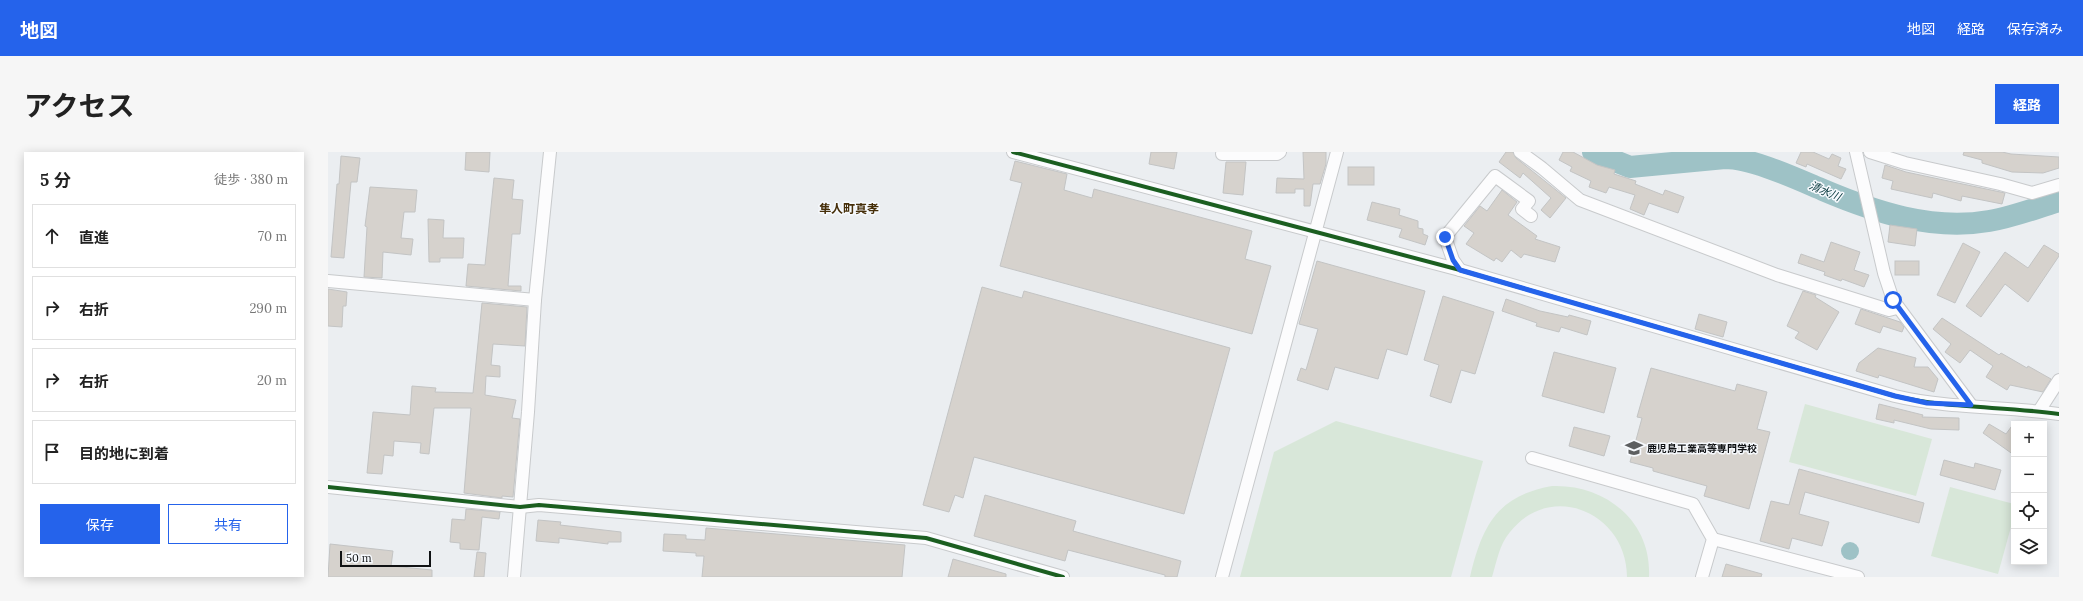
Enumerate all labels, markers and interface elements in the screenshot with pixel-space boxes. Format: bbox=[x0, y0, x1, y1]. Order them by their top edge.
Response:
text: 地図 bbox=[20, 18, 58, 42]
text: 地図 bbox=[1907, 20, 1935, 38]
text: 経路 bbox=[1957, 20, 1985, 38]
text: 保存済み bbox=[2007, 20, 2063, 38]
button: 経路 bbox=[1995, 84, 2059, 124]
text: アクセス bbox=[24, 88, 135, 124]
text: 5 分 bbox=[40, 169, 71, 191]
text: 徒歩 · 380 m bbox=[214, 171, 288, 188]
water label: 清水川 bbox=[1807, 178, 1844, 204]
district label: 隼人町真孝 bbox=[819, 201, 879, 216]
icon: ahead bbox=[41, 225, 63, 247]
text: 直進 bbox=[79, 228, 109, 247]
text: 70 m bbox=[258, 228, 287, 245]
route end bbox=[1436, 228, 1454, 246]
route start bbox=[1884, 291, 1902, 309]
icon: right bbox=[41, 297, 63, 319]
text: 右折 bbox=[79, 300, 109, 319]
text: 290 m bbox=[249, 300, 287, 317]
icon: right bbox=[41, 369, 63, 391]
text: 右折 bbox=[79, 372, 109, 391]
text: 20 m bbox=[257, 372, 287, 389]
map controls bbox=[2011, 421, 2047, 565]
button: + bbox=[2011, 421, 2047, 457]
school or university icon: 鹿児島工業高等専門学校 bbox=[1624, 438, 1644, 458]
icon: arrive bbox=[41, 441, 63, 463]
place label: 鹿児島工業高等専門学校 bbox=[1647, 442, 1757, 455]
text: 目的地に到着 bbox=[79, 444, 169, 463]
button: − bbox=[2011, 457, 2047, 493]
button: locate bbox=[2011, 493, 2047, 529]
button: 保存 bbox=[40, 504, 160, 544]
button: 共有 bbox=[168, 504, 288, 544]
button: layers bbox=[2011, 529, 2047, 565]
scale bar bbox=[340, 549, 431, 568]
text: 50 m bbox=[346, 551, 372, 565]

